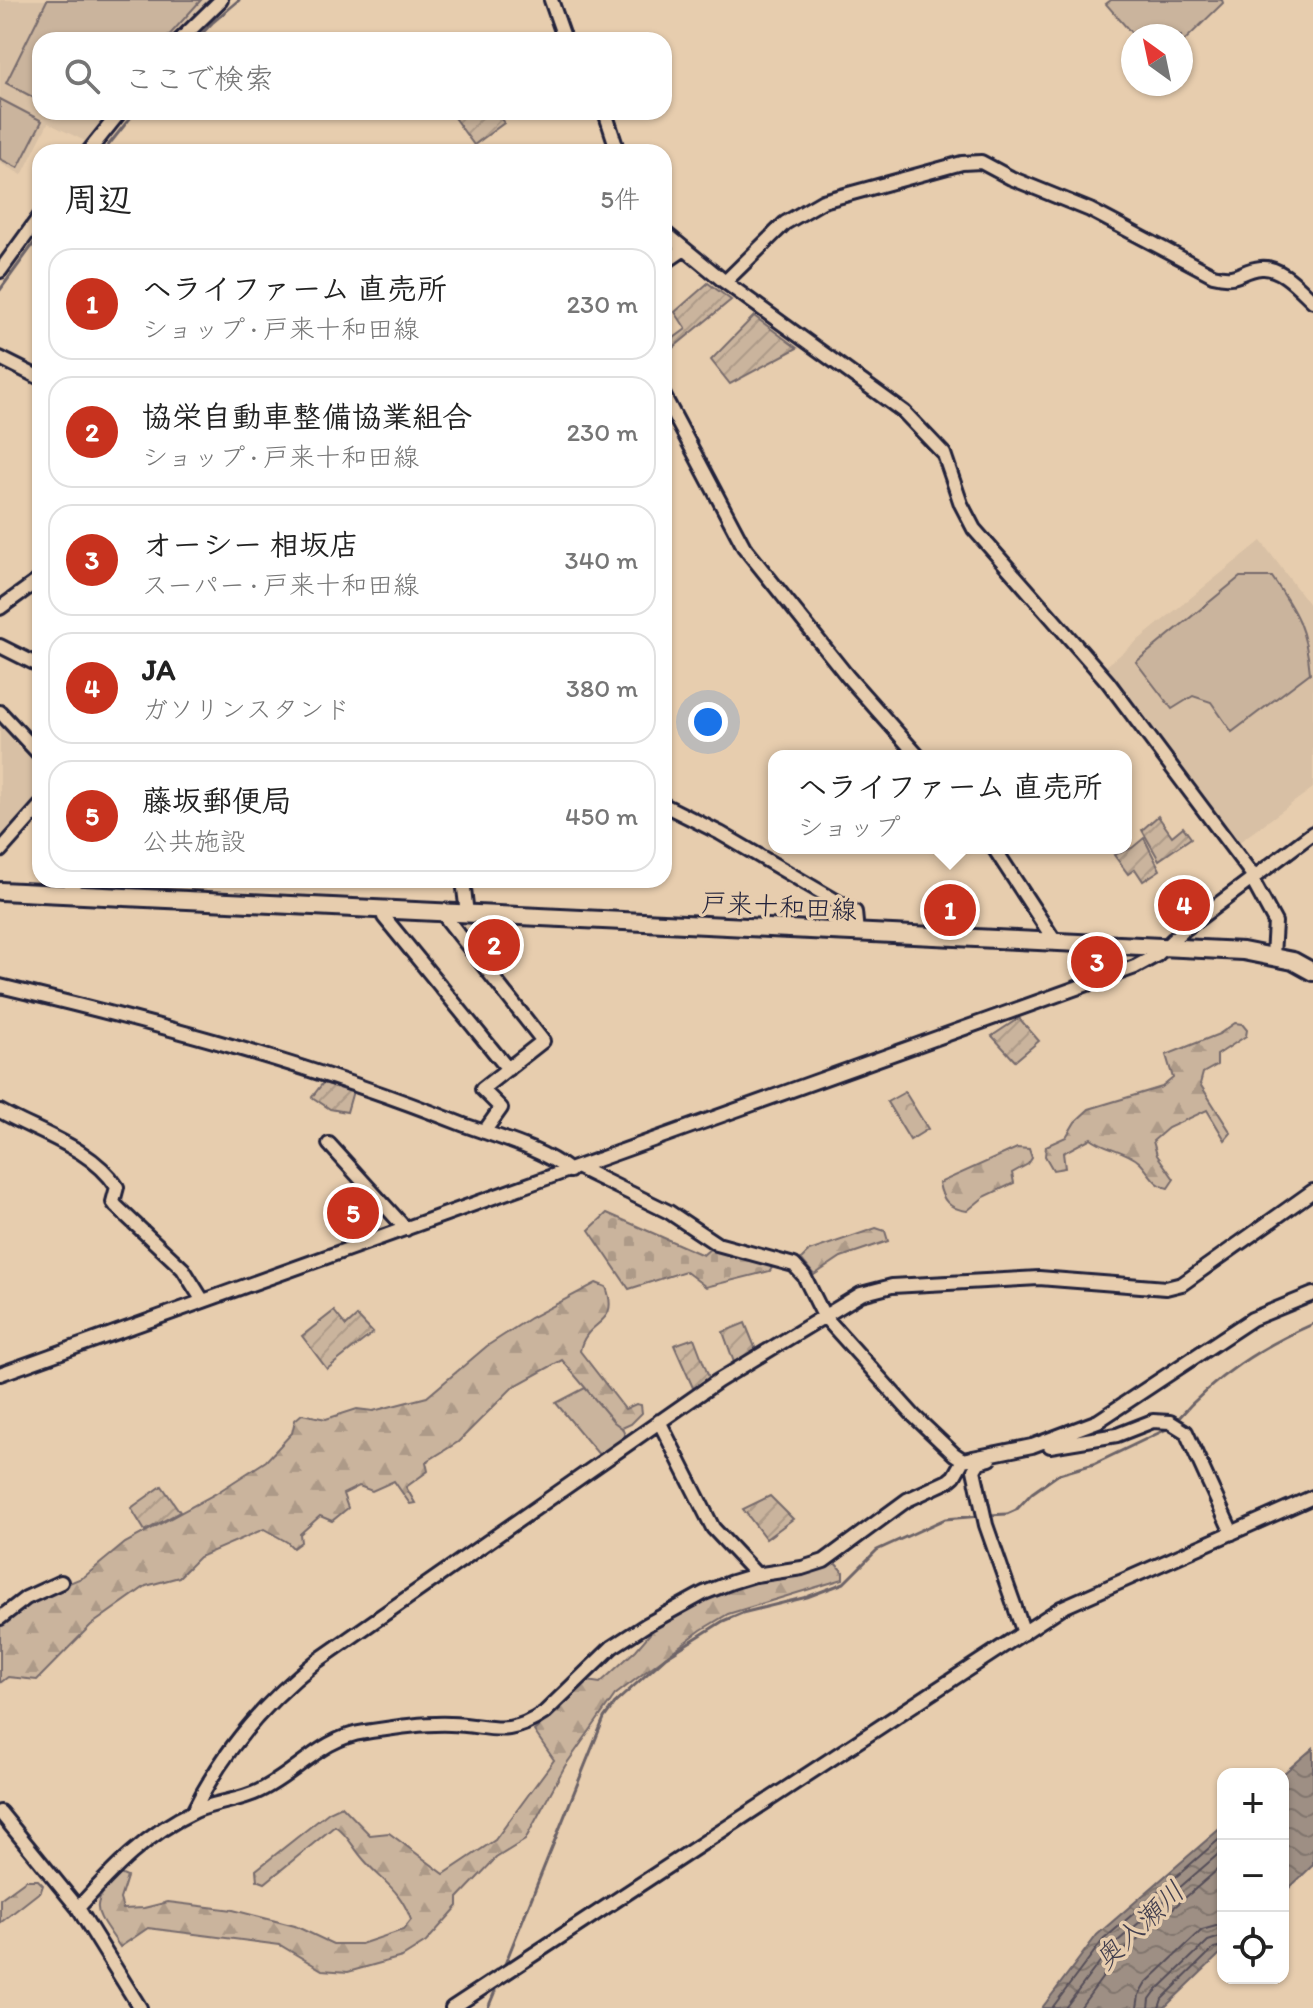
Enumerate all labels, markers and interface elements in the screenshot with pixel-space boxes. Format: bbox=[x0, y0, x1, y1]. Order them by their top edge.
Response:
north arrow bbox=[1121, 24, 1193, 96]
search box bbox=[32, 32, 672, 120]
icon: search bbox=[60, 54, 104, 98]
text: ここで検索 bbox=[124, 60, 274, 97]
text: 周辺 bbox=[64, 179, 132, 220]
text: 5件 bbox=[600, 183, 640, 215]
text: ヘライファーム 直売所 bbox=[142, 270, 447, 307]
text: 1 bbox=[86, 288, 98, 320]
text: 230 m bbox=[566, 288, 638, 320]
text: ショップ · 戸来十和田線 bbox=[142, 313, 419, 345]
text: 協栄自動車整備協業組合 bbox=[142, 398, 472, 435]
text: 2 bbox=[85, 416, 99, 448]
text: 230 m bbox=[566, 416, 638, 448]
text: ショップ · 戸来十和田線 bbox=[142, 441, 419, 473]
text: オーシー 相坂店 bbox=[142, 526, 359, 563]
text: 3 bbox=[85, 544, 99, 576]
text: 340 m bbox=[564, 544, 638, 576]
text: スーパー · 戸来十和田線 bbox=[142, 569, 419, 601]
text: JA bbox=[142, 651, 175, 688]
text: 4 bbox=[84, 672, 100, 704]
text: 380 m bbox=[566, 672, 638, 704]
text: ガソリンスタンド bbox=[142, 693, 351, 725]
your location bbox=[688, 702, 728, 742]
popup bbox=[768, 750, 1132, 854]
text: ヘライファーム 直売所 bbox=[798, 768, 1102, 805]
text: 藤坂郵便局 bbox=[142, 782, 292, 819]
text: 5 bbox=[85, 800, 99, 832]
text: 450 m bbox=[565, 800, 638, 832]
text: ショップ bbox=[798, 811, 900, 843]
text: 公共施設 bbox=[142, 825, 246, 857]
pin: 4 bbox=[1158, 875, 1210, 935]
pin: 1 bbox=[924, 880, 976, 940]
street label: 戸来十和田線 bbox=[700, 886, 858, 926]
pin: 2 bbox=[468, 915, 520, 975]
pin: 3 bbox=[1071, 932, 1123, 992]
pin: 5 bbox=[327, 1183, 379, 1243]
map controls bbox=[1217, 1768, 1289, 1984]
button: + bbox=[1217, 1768, 1289, 1840]
button: − bbox=[1217, 1840, 1289, 1912]
water label: 奥入瀬川 bbox=[1087, 1874, 1191, 1976]
button: locate bbox=[1217, 1912, 1289, 1984]

